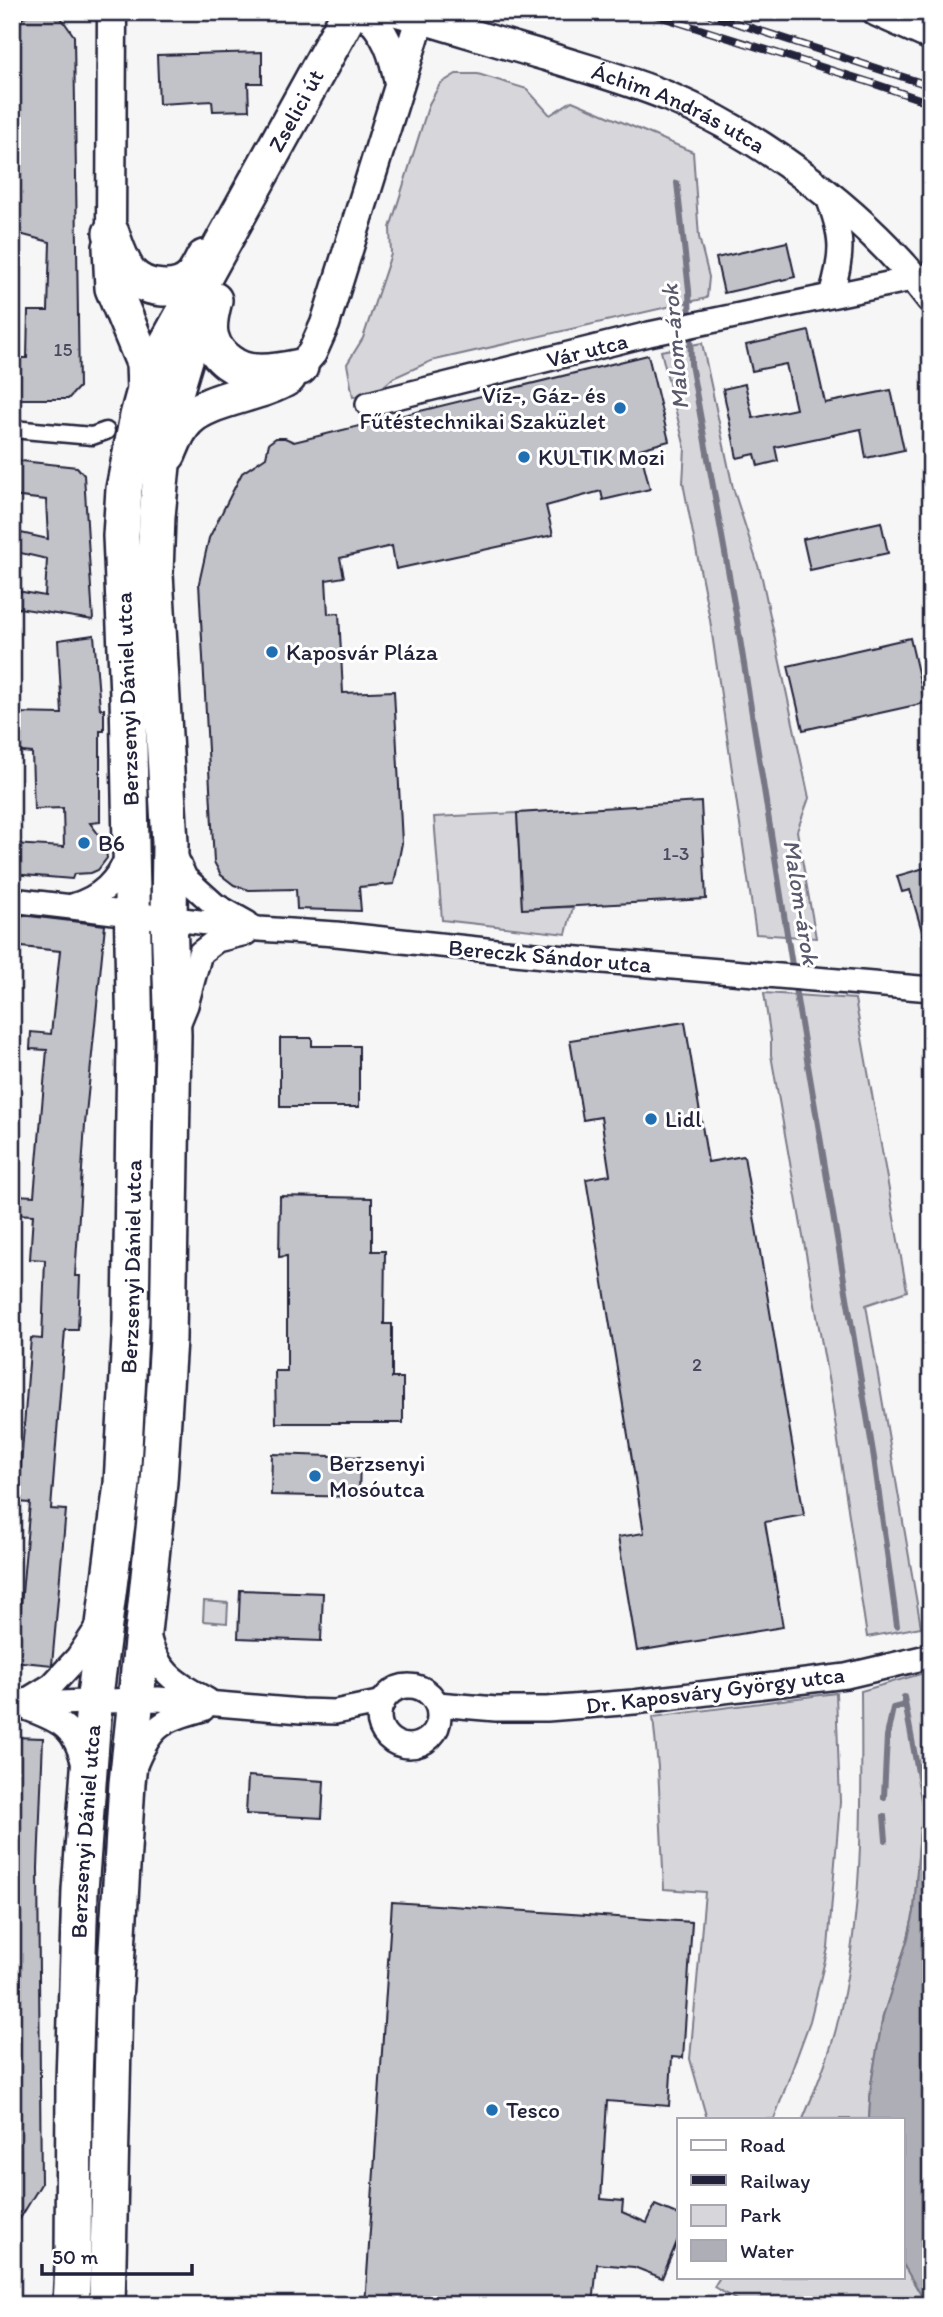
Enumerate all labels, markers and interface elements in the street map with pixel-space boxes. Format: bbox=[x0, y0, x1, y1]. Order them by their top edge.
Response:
street label: Áchim András utca bbox=[588, 57, 771, 159]
street label: Zselici út bbox=[262, 64, 330, 157]
water label: Malom-árok bbox=[654, 281, 694, 411]
street label: Vár utca bbox=[544, 326, 630, 374]
house number: 15 bbox=[54, 338, 72, 361]
place label: Víz-, Gáz- és Fűtéstechnikai Szaküzlet bbox=[360, 381, 606, 435]
marker: Víz-, Gáz- és Fűtéstechnikai Szaküzlet bbox=[612, 400, 628, 416]
place label: KULTIK Mozi bbox=[538, 443, 665, 471]
marker: KULTIK Mozi bbox=[516, 449, 532, 465]
street label: Berzsenyi Dániel utca bbox=[109, 591, 145, 807]
place label: Kaposvár Pláza bbox=[286, 638, 438, 666]
marker: Kaposvár Pláza bbox=[264, 644, 280, 660]
place label: B6 bbox=[98, 829, 125, 857]
marker: B6 bbox=[76, 835, 92, 851]
water label: Malom-árok bbox=[777, 837, 826, 968]
house number: 1-3 bbox=[663, 842, 689, 865]
street label: Bereczk Sándor utca bbox=[447, 933, 653, 979]
place label: Lidl bbox=[665, 1105, 702, 1133]
marker: Lidl bbox=[643, 1111, 659, 1127]
street label: Berzsenyi Dániel utca bbox=[114, 1159, 147, 1375]
house number: 2 bbox=[692, 1353, 702, 1376]
place label: Berzsenyi Mosóutca bbox=[329, 1449, 425, 1503]
marker: Berzsenyi Mosóutca bbox=[307, 1468, 323, 1484]
street label: Dr. Kaposváry György utca bbox=[584, 1660, 846, 1720]
street label: Berzsenyi Dániel utca bbox=[64, 1723, 106, 1939]
place label: Tesco bbox=[506, 2096, 560, 2124]
marker: Tesco bbox=[484, 2102, 500, 2118]
legend bbox=[677, 2118, 904, 2278]
text: Road bbox=[740, 2132, 786, 2157]
text: Railway bbox=[740, 2168, 810, 2193]
text: Park bbox=[740, 2202, 782, 2227]
scale bar bbox=[42, 2233, 192, 2277]
text: Water bbox=[740, 2238, 794, 2263]
text: 50 m bbox=[52, 2244, 99, 2269]

